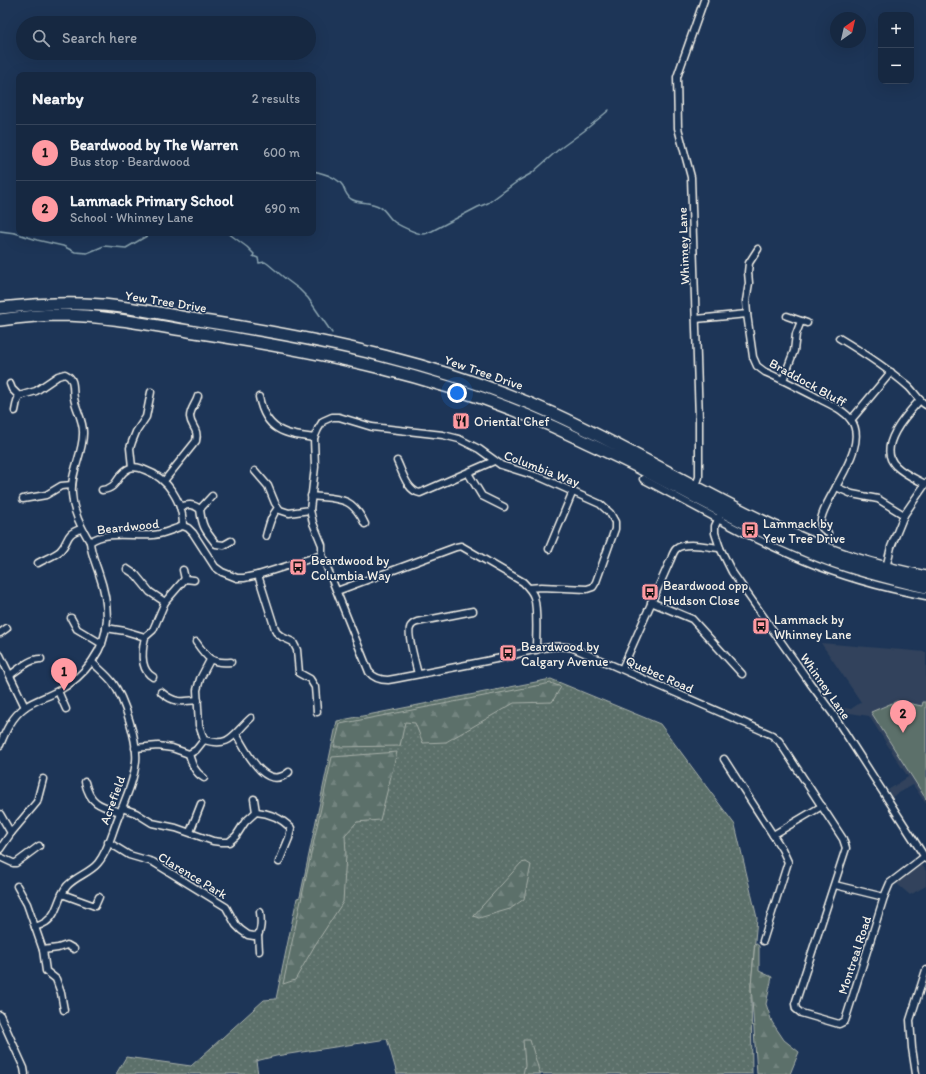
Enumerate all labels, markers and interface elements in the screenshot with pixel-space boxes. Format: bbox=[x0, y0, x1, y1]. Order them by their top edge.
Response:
north arrow bbox=[830, 12, 866, 48]
map controls bbox=[878, 12, 914, 84]
button: + bbox=[878, 12, 914, 48]
search box bbox=[16, 16, 316, 60]
icon: search bbox=[30, 27, 52, 49]
text: Search here bbox=[62, 29, 137, 47]
button: − bbox=[878, 48, 914, 84]
text: Nearby bbox=[32, 88, 84, 108]
text: 2 results bbox=[252, 91, 300, 106]
text: Beardwood by The Warren bbox=[70, 136, 238, 154]
text: 1 bbox=[42, 145, 48, 160]
text: 600 m bbox=[263, 145, 300, 160]
text: Bus stop · Beardwood bbox=[70, 154, 190, 169]
text: Lammack Primary School bbox=[70, 192, 234, 210]
text: 2 bbox=[42, 201, 48, 216]
text: 690 m bbox=[264, 201, 300, 216]
street label: Whinney Lane bbox=[675, 207, 692, 285]
text: School · Whinney Lane bbox=[70, 210, 193, 225]
street label: Yew Tree Drive bbox=[124, 288, 208, 315]
street label: Yew Tree Drive bbox=[443, 352, 525, 393]
street label: Braddock Bluff bbox=[767, 355, 849, 410]
your location bbox=[447, 383, 467, 403]
restaurant icon: Oriental Chef bbox=[451, 411, 471, 431]
place label: Oriental Chef bbox=[474, 414, 549, 429]
street label: Columbia Way bbox=[502, 447, 582, 490]
street label: Beardwood bbox=[96, 516, 160, 537]
place label: Lammack by Yew Tree Drive bbox=[763, 516, 845, 546]
bus stop icon: Lammack by Yew Tree Drive bbox=[740, 520, 760, 540]
place label: Beardwood by Columbia Way bbox=[311, 553, 391, 583]
bus stop icon: Beardwood by Columbia Way bbox=[288, 557, 308, 577]
place label: Beardwood opp Hudson Close bbox=[663, 578, 748, 608]
bus stop icon: Beardwood opp Hudson Close bbox=[640, 582, 660, 602]
place label: Lammack by Whinney Lane bbox=[774, 612, 851, 642]
bus stop icon: Lammack by Whinney Lane bbox=[751, 616, 771, 636]
place label: Beardwood by Calgary Avenue bbox=[521, 639, 608, 669]
bus stop icon: Beardwood by Calgary Avenue bbox=[498, 643, 518, 663]
street label: Whinney Lane bbox=[797, 650, 854, 722]
street label: Quebec Road bbox=[624, 653, 696, 696]
pin: 1 bbox=[51, 658, 77, 691]
pin: 2 bbox=[890, 700, 916, 733]
street label: Acrefield bbox=[97, 774, 128, 827]
street label: Clarence Park bbox=[155, 849, 230, 902]
street label: Montreal Road bbox=[835, 914, 874, 996]

